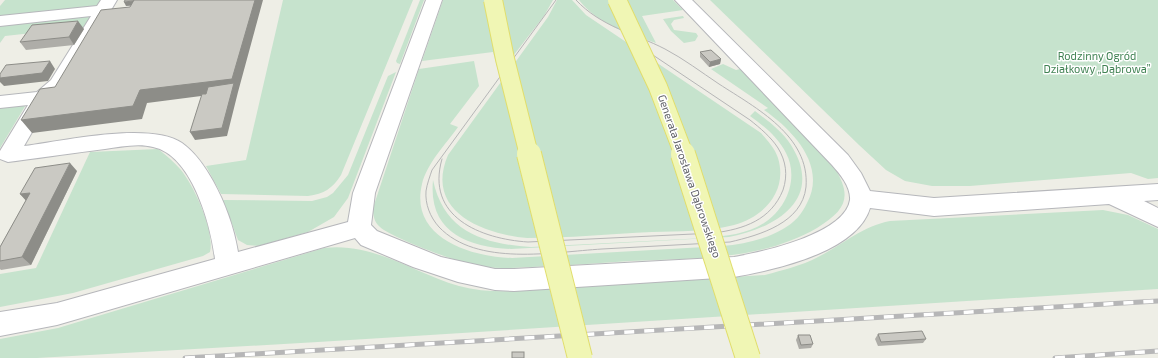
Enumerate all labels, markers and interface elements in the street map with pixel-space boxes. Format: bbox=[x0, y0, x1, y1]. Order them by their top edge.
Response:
park label: Rodzinny Ogród Działkowy „Dąbrowa” bbox=[1043, 49, 1151, 75]
street label: Generała Jarosława Dąbrowskiego bbox=[656, 93, 724, 259]

